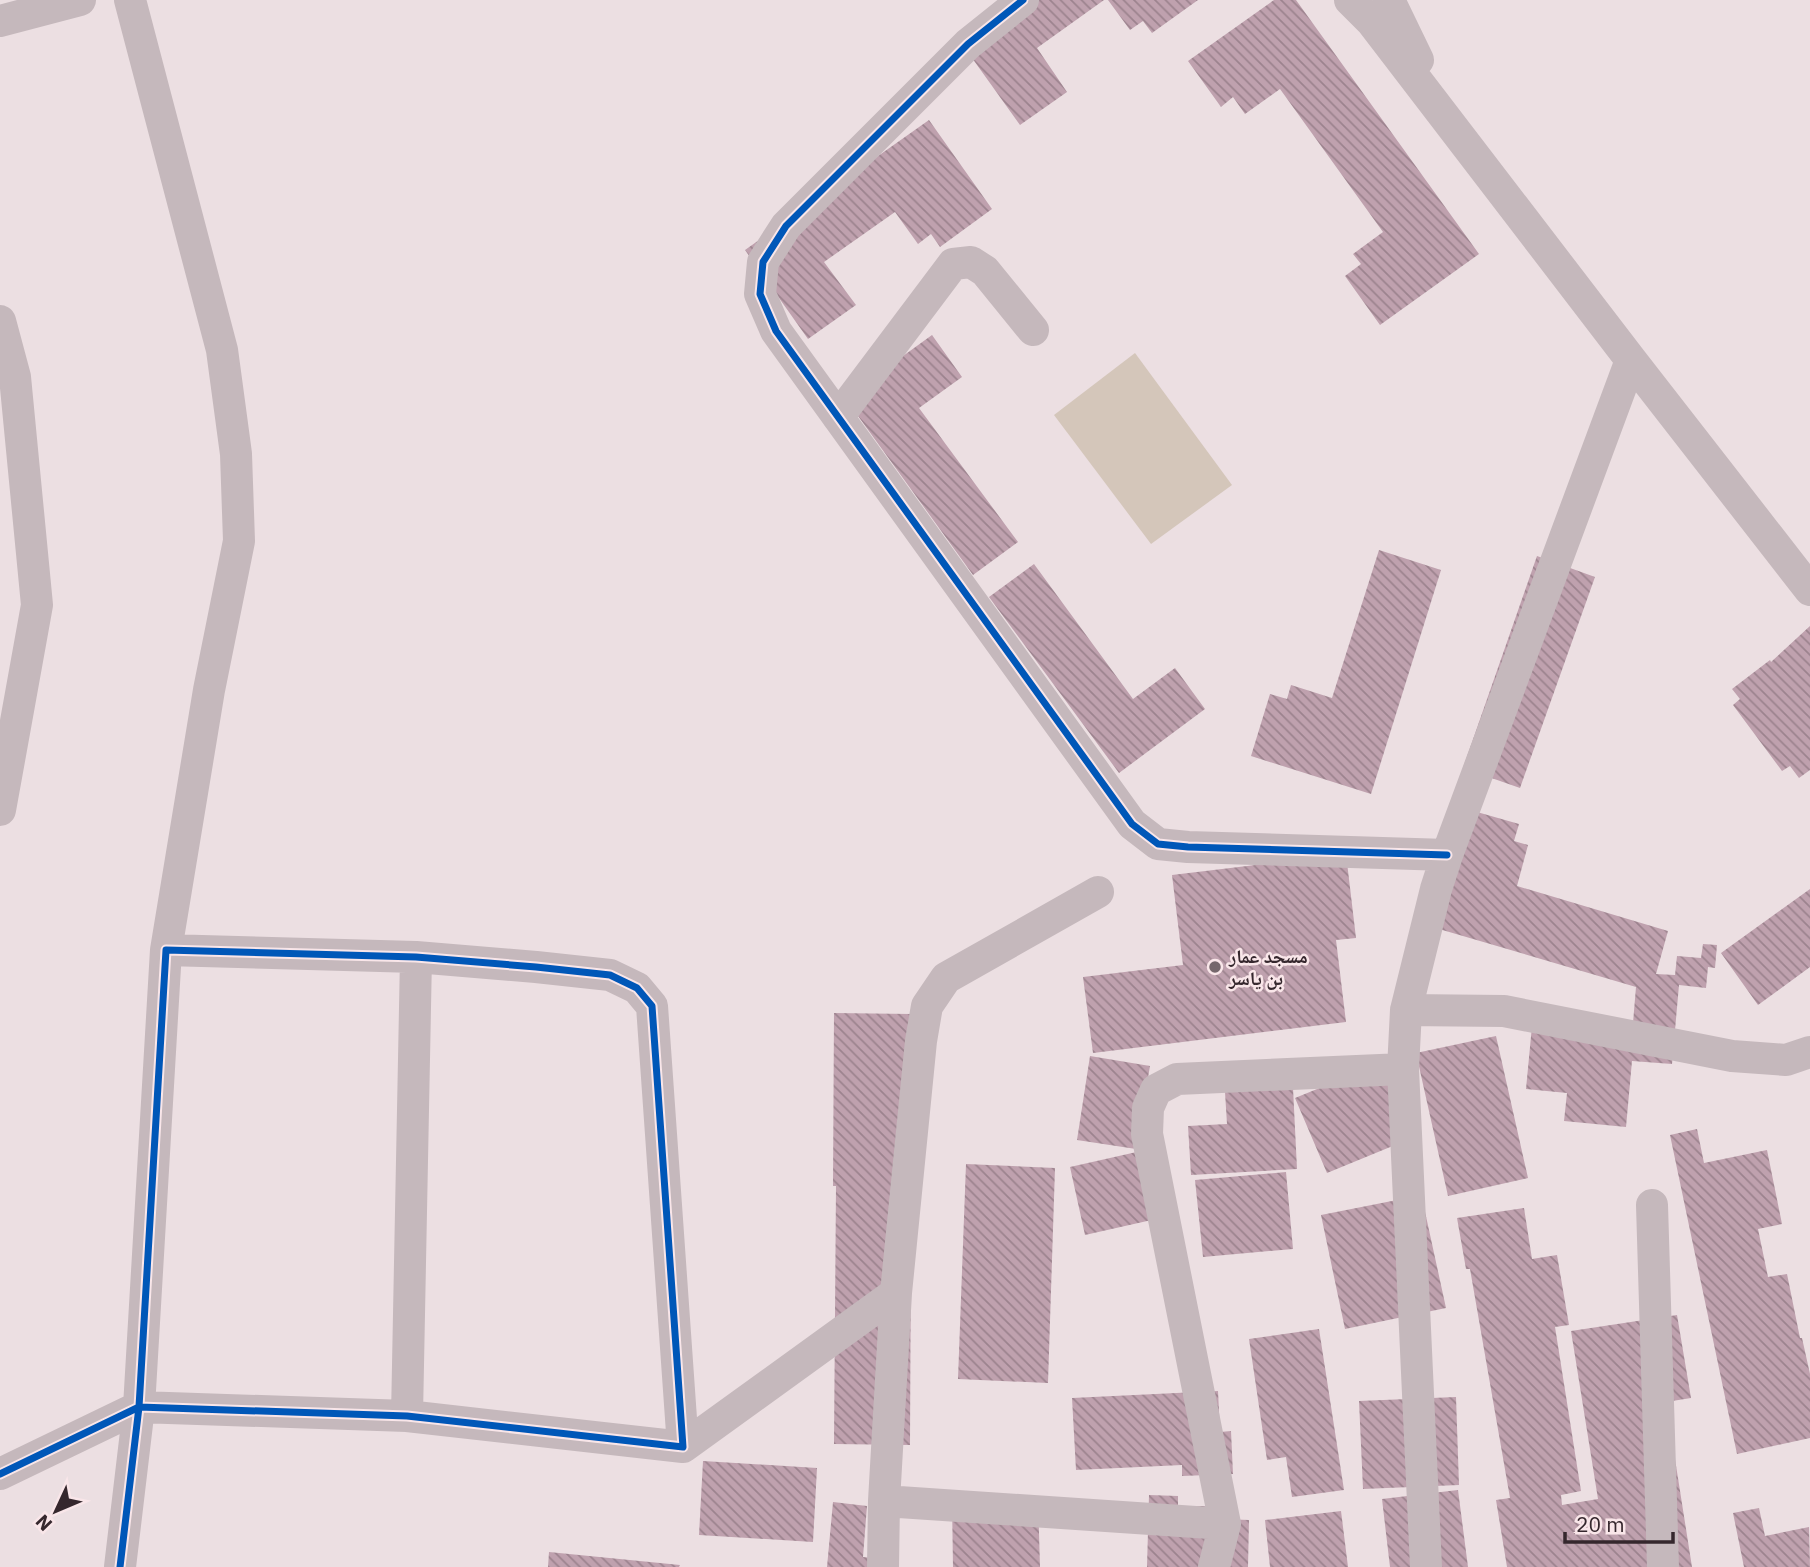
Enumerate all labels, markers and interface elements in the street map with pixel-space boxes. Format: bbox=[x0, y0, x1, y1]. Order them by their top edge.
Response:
place label: مسجد عمار بن ياسر bbox=[1228, 944, 1308, 990]
marker: مسجد عمار بن ياسر bbox=[1207, 959, 1223, 975]
north arrow bbox=[21, 1476, 91, 1546]
scale bar bbox=[1565, 1500, 1674, 1544]
text: N bbox=[30, 1510, 57, 1536]
text: 20 m bbox=[1576, 1510, 1625, 1538]

